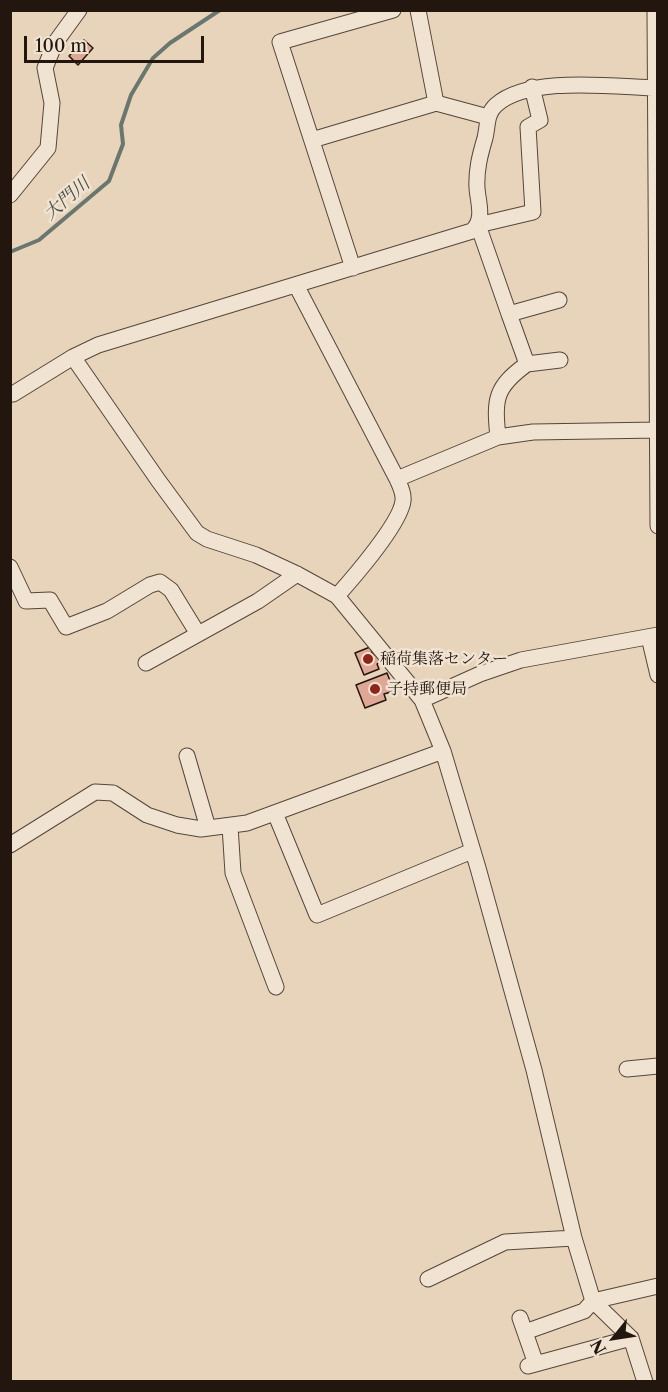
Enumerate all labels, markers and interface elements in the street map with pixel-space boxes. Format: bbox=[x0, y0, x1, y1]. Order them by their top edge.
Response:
scale bar bbox=[27, 24, 207, 62]
text: 100 m bbox=[35, 35, 87, 57]
water label: 大門川 bbox=[40, 173, 94, 225]
place label: 稲荷集落センター bbox=[380, 649, 508, 669]
marker: 稲荷集落センター bbox=[361, 652, 375, 666]
place label: 子持郵便局 bbox=[387, 679, 467, 699]
marker: 子持郵便局 bbox=[368, 682, 382, 696]
north arrow bbox=[584, 1308, 644, 1368]
text: N bbox=[586, 1336, 611, 1358]

